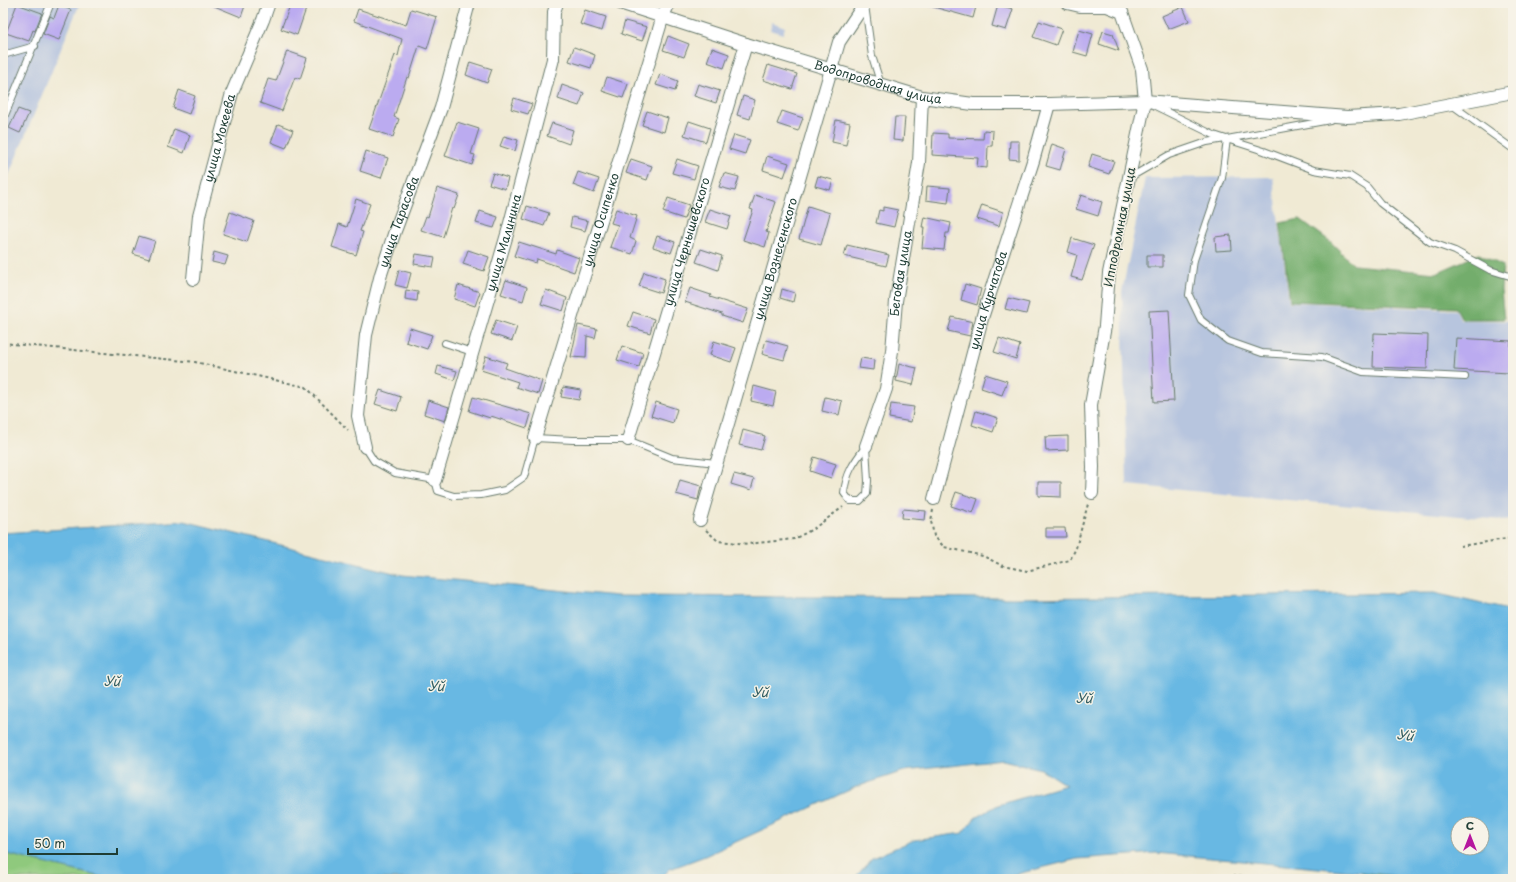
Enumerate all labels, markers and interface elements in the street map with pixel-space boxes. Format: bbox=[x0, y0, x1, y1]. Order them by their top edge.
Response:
street label: Водопроводная улица bbox=[812, 55, 943, 108]
street label: улица Мокеева bbox=[198, 91, 240, 184]
street label: Ипподромная улица bbox=[1099, 165, 1140, 288]
street label: улица Осипенко bbox=[578, 170, 623, 269]
street label: улица Тарасова bbox=[374, 173, 423, 270]
street label: улица Чернышевского bbox=[658, 175, 714, 308]
street label: улица Малинина bbox=[481, 192, 525, 293]
street label: улица Вознесенского bbox=[749, 195, 801, 322]
street label: Беговая улица bbox=[885, 229, 916, 317]
street label: улица Курчатова bbox=[964, 248, 1011, 351]
water label: Уй bbox=[104, 671, 123, 690]
water label: Уй bbox=[428, 676, 447, 695]
water label: Уй bbox=[752, 682, 771, 701]
water label: Уй bbox=[1076, 688, 1095, 707]
water label: Уй bbox=[1396, 724, 1417, 745]
north arrow bbox=[1450, 816, 1490, 856]
text: С bbox=[1466, 817, 1474, 834]
scale bar bbox=[28, 830, 117, 856]
text: 50 m bbox=[34, 834, 65, 852]

